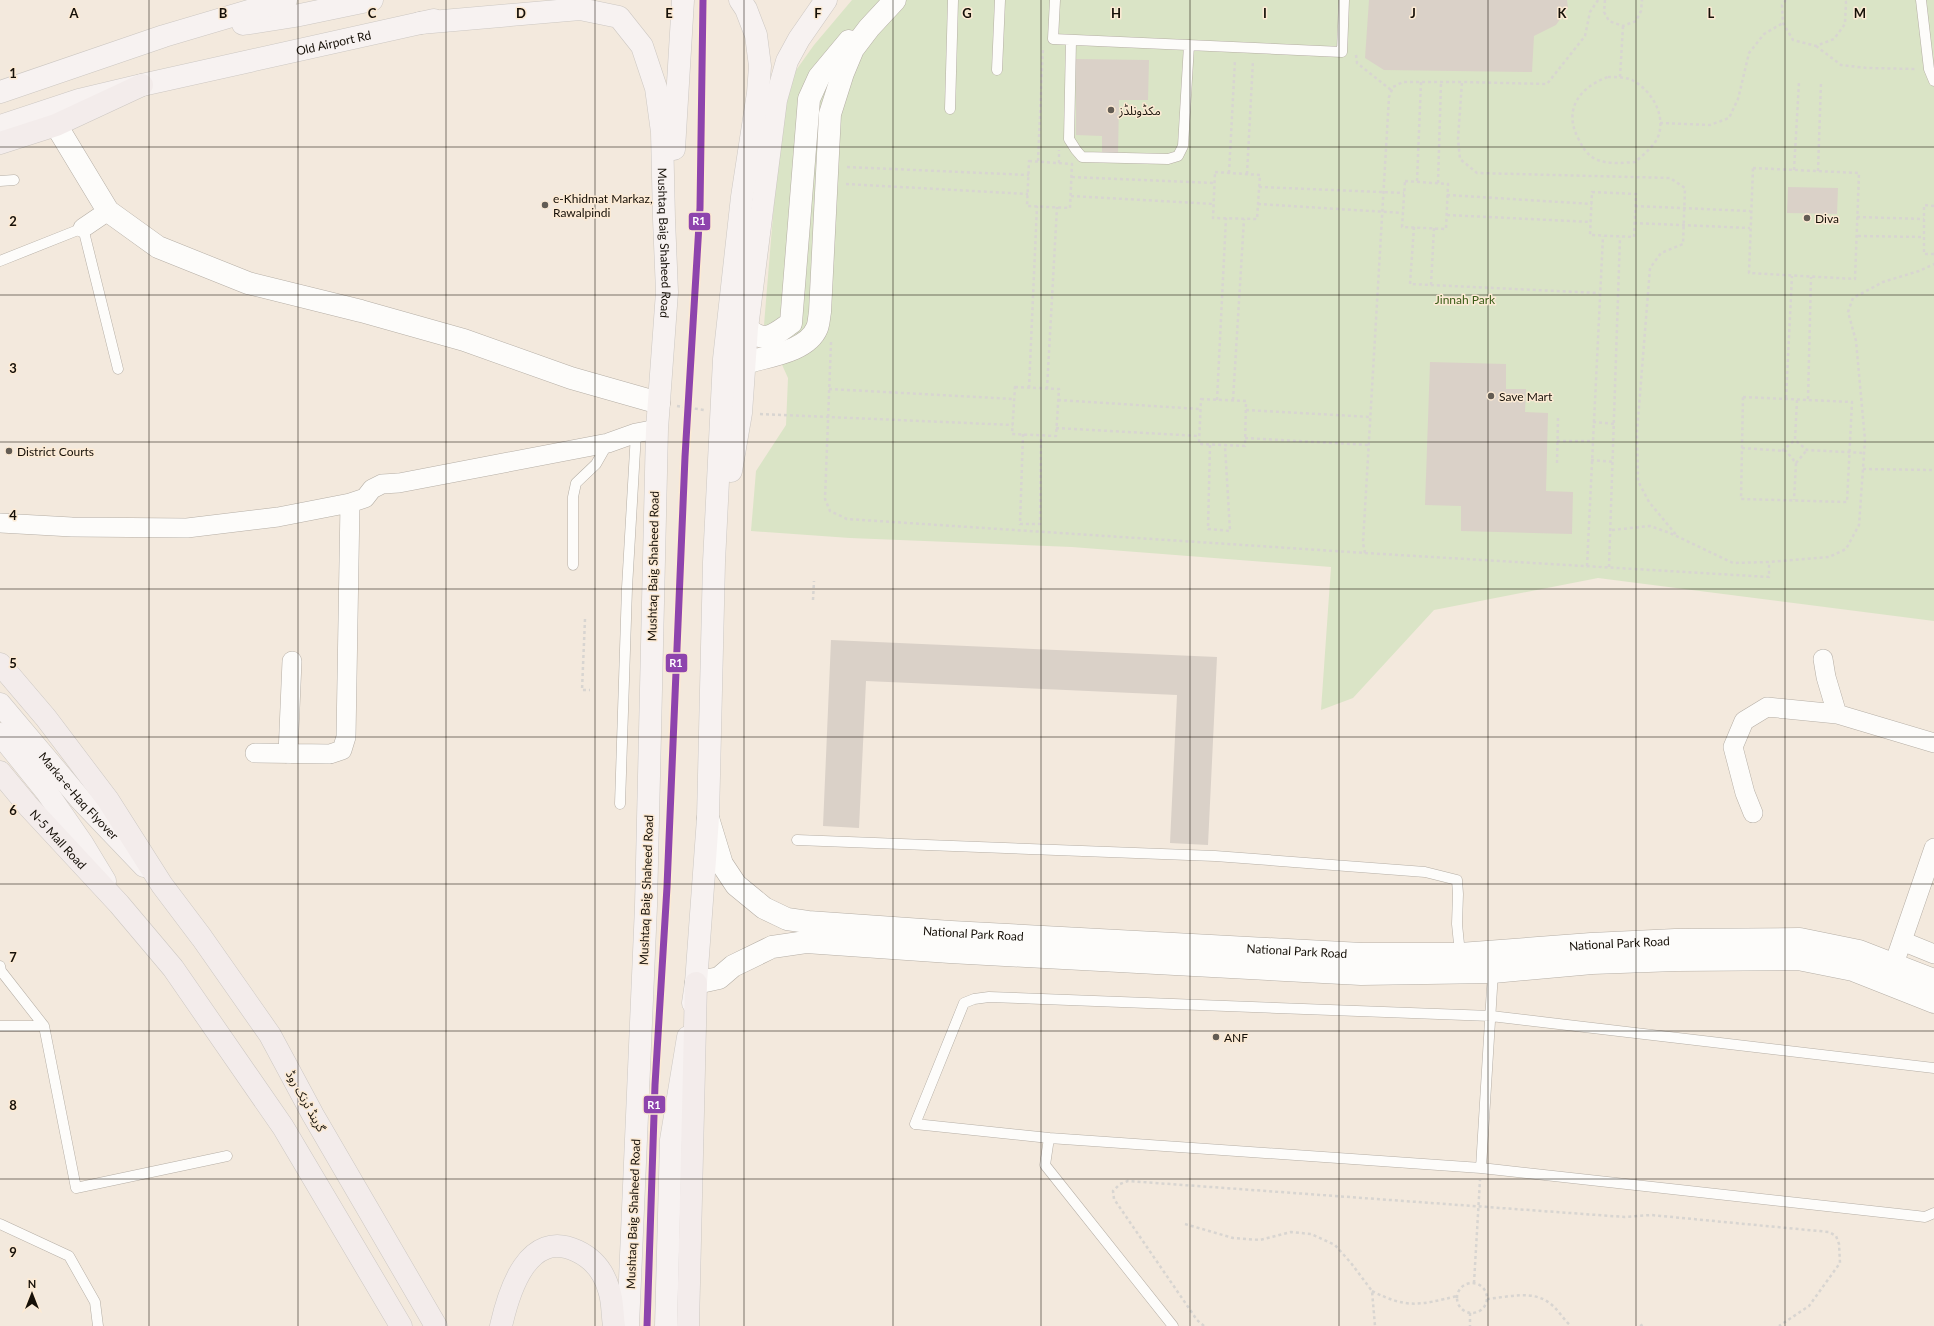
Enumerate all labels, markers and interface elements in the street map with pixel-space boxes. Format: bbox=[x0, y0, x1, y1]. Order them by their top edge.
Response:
text: A bbox=[68, 5, 79, 21]
text: B bbox=[219, 5, 228, 21]
text: C bbox=[368, 5, 377, 21]
text: D bbox=[516, 5, 526, 21]
text: E bbox=[665, 5, 673, 21]
text: F bbox=[814, 5, 822, 21]
text: G bbox=[962, 5, 972, 21]
text: H bbox=[1111, 5, 1121, 21]
text: I bbox=[1263, 5, 1267, 21]
text: J bbox=[1410, 5, 1416, 21]
text: K bbox=[1558, 5, 1568, 21]
text: L bbox=[1708, 5, 1715, 21]
text: M bbox=[1854, 5, 1866, 21]
street label: Old Airport Rd bbox=[294, 27, 372, 58]
text: 1 bbox=[9, 65, 17, 81]
place label: مکڈونلڈز bbox=[1118, 103, 1161, 118]
marker: مکڈونلڈز bbox=[1106, 105, 1116, 115]
street label: Mushtaq Baig Shaheed Road bbox=[655, 167, 675, 319]
place label: e-Khidmat Markaz, Rawalpindi bbox=[553, 191, 653, 220]
marker: e-Khidmat Markaz, Rawalpindi bbox=[540, 200, 550, 210]
place label: Diva bbox=[1815, 211, 1839, 226]
line badge: R1 bbox=[688, 212, 711, 231]
text: 2 bbox=[9, 213, 17, 229]
marker: Diva bbox=[1802, 213, 1812, 223]
text: R1 bbox=[692, 214, 706, 227]
park label: Jinnah Park bbox=[1435, 292, 1496, 307]
text: 3 bbox=[9, 360, 17, 376]
place label: Save Mart bbox=[1499, 389, 1553, 404]
marker: Save Mart bbox=[1486, 391, 1496, 401]
place label: District Courts bbox=[17, 444, 94, 459]
marker: District Courts bbox=[4, 446, 14, 456]
street label: Mushtaq Baig Shaheed Road bbox=[644, 491, 662, 641]
text: 4 bbox=[9, 507, 17, 523]
line badge: R1 bbox=[665, 653, 688, 673]
text: 5 bbox=[9, 655, 17, 671]
text: R1 bbox=[669, 656, 683, 669]
street label: Marka-e-Haq Flyover bbox=[36, 749, 122, 843]
text: 6 bbox=[9, 802, 17, 818]
street label: N-5 Mall Road bbox=[27, 806, 90, 872]
street label: Mushtaq Baig Shaheed Road bbox=[636, 815, 656, 965]
street label: National Park Road bbox=[922, 923, 1024, 943]
street label: National Park Road bbox=[1568, 933, 1670, 953]
street label: National Park Road bbox=[1246, 940, 1348, 961]
text: 7 bbox=[9, 949, 17, 965]
place label: ANF bbox=[1224, 1030, 1248, 1045]
marker: ANF bbox=[1211, 1032, 1221, 1042]
street label: گرینڈ ٹرنک روڈ bbox=[283, 1068, 330, 1135]
line badge: R1 bbox=[643, 1095, 666, 1114]
text: 8 bbox=[9, 1097, 17, 1113]
text: R1 bbox=[647, 1098, 661, 1111]
street label: Mushtaq Baig Shaheed Road bbox=[623, 1139, 643, 1289]
text: 9 bbox=[9, 1244, 17, 1260]
north arrow bbox=[12, 1274, 52, 1314]
text: N bbox=[28, 1277, 36, 1290]

